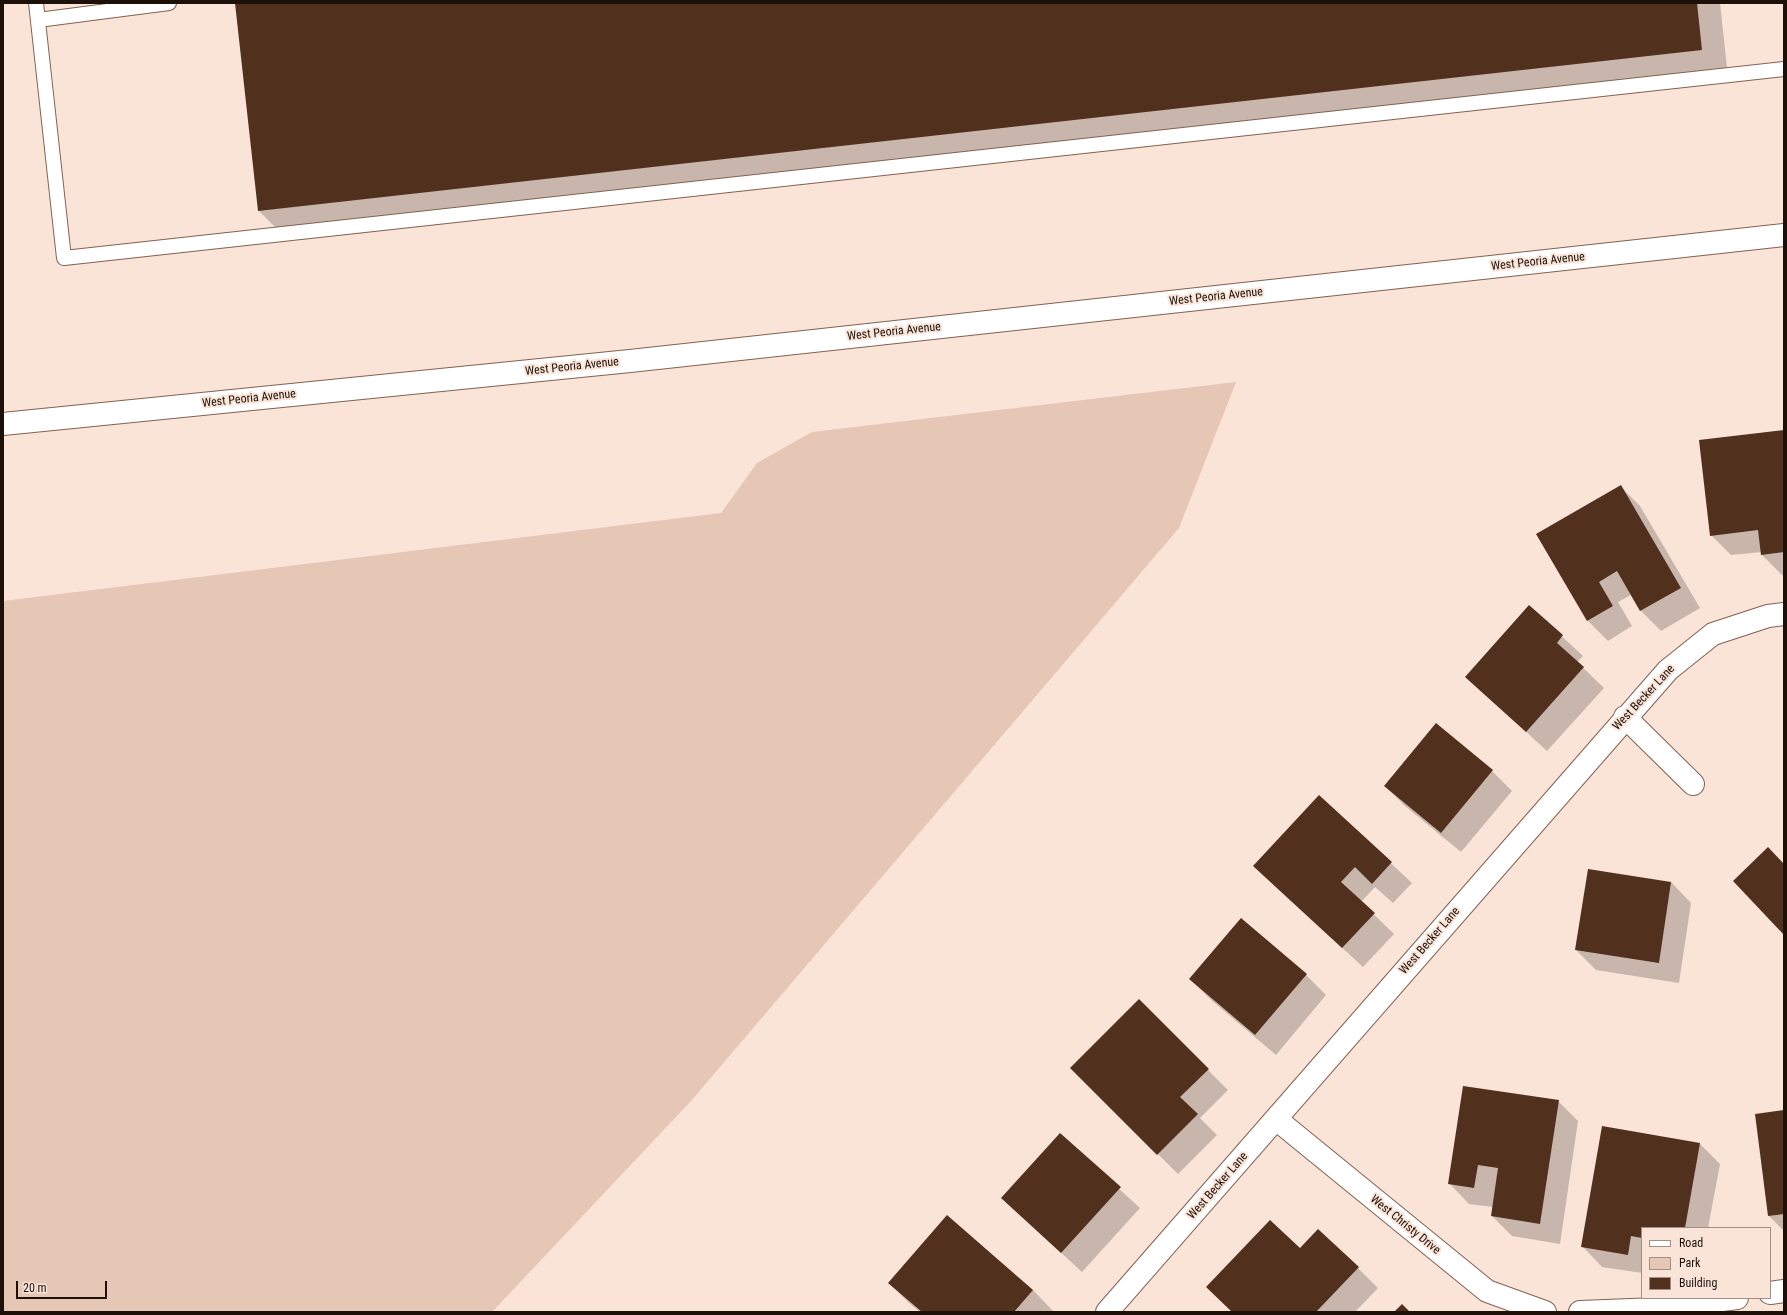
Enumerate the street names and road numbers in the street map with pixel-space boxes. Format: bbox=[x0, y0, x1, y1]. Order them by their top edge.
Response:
street label: West Peoria Avenue bbox=[1490, 250, 1586, 274]
street label: West Peoria Avenue bbox=[1168, 285, 1264, 309]
street label: West Peoria Avenue bbox=[846, 320, 942, 344]
street label: West Peoria Avenue bbox=[524, 355, 620, 379]
street label: West Peoria Avenue bbox=[201, 387, 297, 411]
street label: West Becker Lane bbox=[1610, 662, 1678, 734]
street label: West Becker Lane bbox=[1397, 904, 1463, 978]
street label: West Becker Lane bbox=[1185, 1149, 1251, 1223]
street label: West Christy Drive bbox=[1367, 1192, 1443, 1258]

